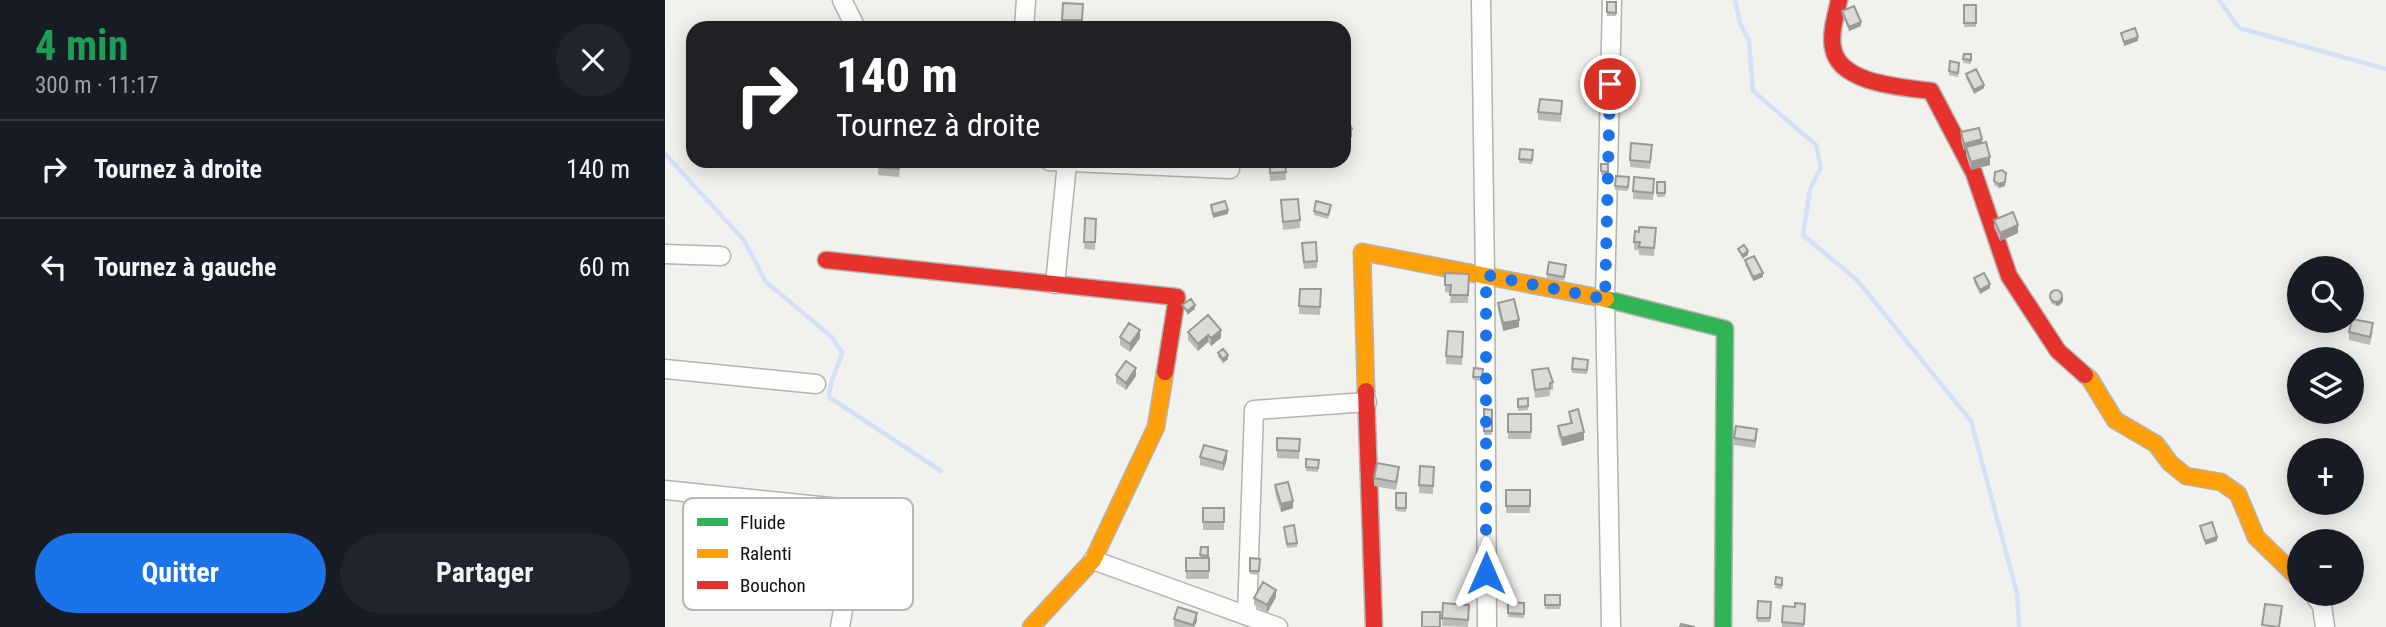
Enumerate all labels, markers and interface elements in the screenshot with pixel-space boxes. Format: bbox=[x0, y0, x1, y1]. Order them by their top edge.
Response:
text: 4 min bbox=[35, 21, 128, 70]
button: close bbox=[556, 23, 630, 97]
text: 140 m bbox=[836, 47, 958, 104]
icon: right bbox=[721, 49, 812, 140]
pin bbox=[1580, 54, 1640, 114]
icon: arrive bbox=[1591, 65, 1629, 103]
text: 300 m · 11:17 bbox=[35, 72, 159, 99]
text: Tournez à droite bbox=[836, 106, 1040, 144]
icon: right bbox=[35, 150, 73, 188]
text: Tournez à droite bbox=[94, 154, 262, 184]
text: 140 m bbox=[566, 154, 630, 184]
icon: left bbox=[35, 248, 73, 286]
text: Tournez à gauche bbox=[94, 252, 276, 282]
text: 60 m bbox=[579, 252, 630, 282]
map controls bbox=[2287, 256, 2364, 606]
button: search bbox=[2287, 256, 2364, 333]
button: layers bbox=[2287, 347, 2364, 424]
button: + bbox=[2287, 438, 2364, 515]
legend bbox=[683, 498, 913, 610]
text: Fluide bbox=[740, 511, 785, 534]
button: − bbox=[2287, 529, 2364, 606]
button: Quitter bbox=[35, 533, 326, 613]
button: Partager bbox=[340, 533, 630, 613]
position arrow bbox=[1449, 536, 1523, 610]
text: Ralenti bbox=[740, 542, 792, 565]
text: Bouchon bbox=[740, 574, 806, 597]

